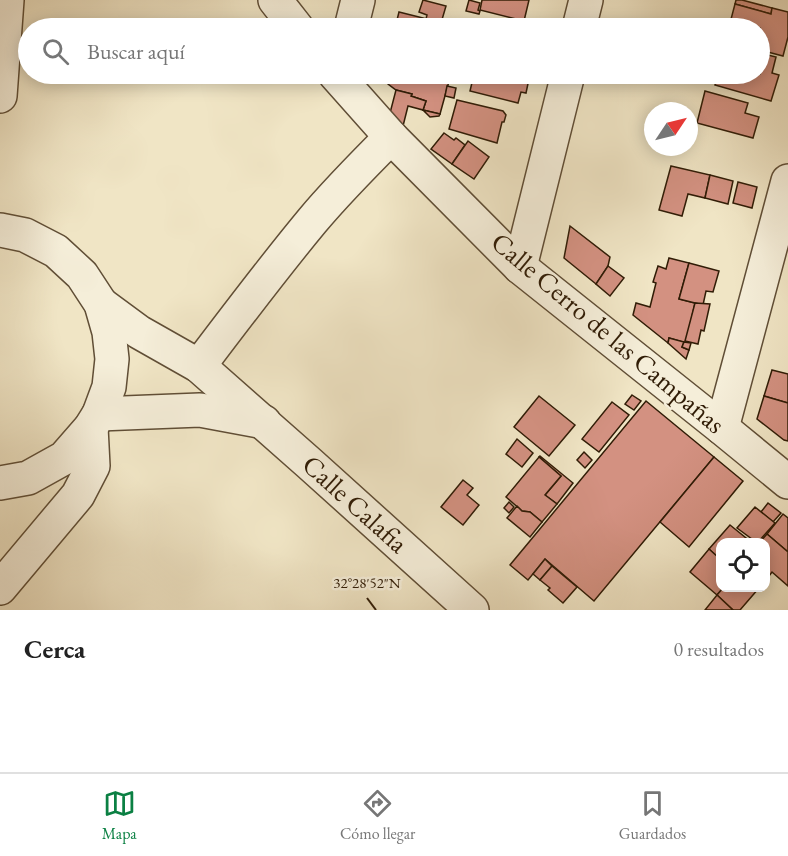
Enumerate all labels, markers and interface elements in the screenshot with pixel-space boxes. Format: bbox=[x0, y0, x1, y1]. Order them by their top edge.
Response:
search box bbox=[18, 18, 770, 84]
icon: search bbox=[39, 35, 72, 68]
text: Buscar aquí bbox=[87, 37, 185, 66]
north arrow bbox=[644, 102, 698, 156]
street label: Calle Cerro de las Campañas bbox=[484, 224, 733, 441]
street label: Calle Calafia bbox=[295, 447, 416, 561]
map controls bbox=[716, 538, 770, 592]
button: locate bbox=[716, 538, 770, 592]
text: 32°28'52"N bbox=[333, 573, 401, 592]
text: Cerca bbox=[24, 632, 85, 666]
text: 0 resultados bbox=[673, 636, 764, 662]
tab: Mapa bbox=[102, 787, 137, 844]
tab: Cómo llegar bbox=[340, 787, 415, 844]
tab: Guardados bbox=[619, 787, 686, 844]

